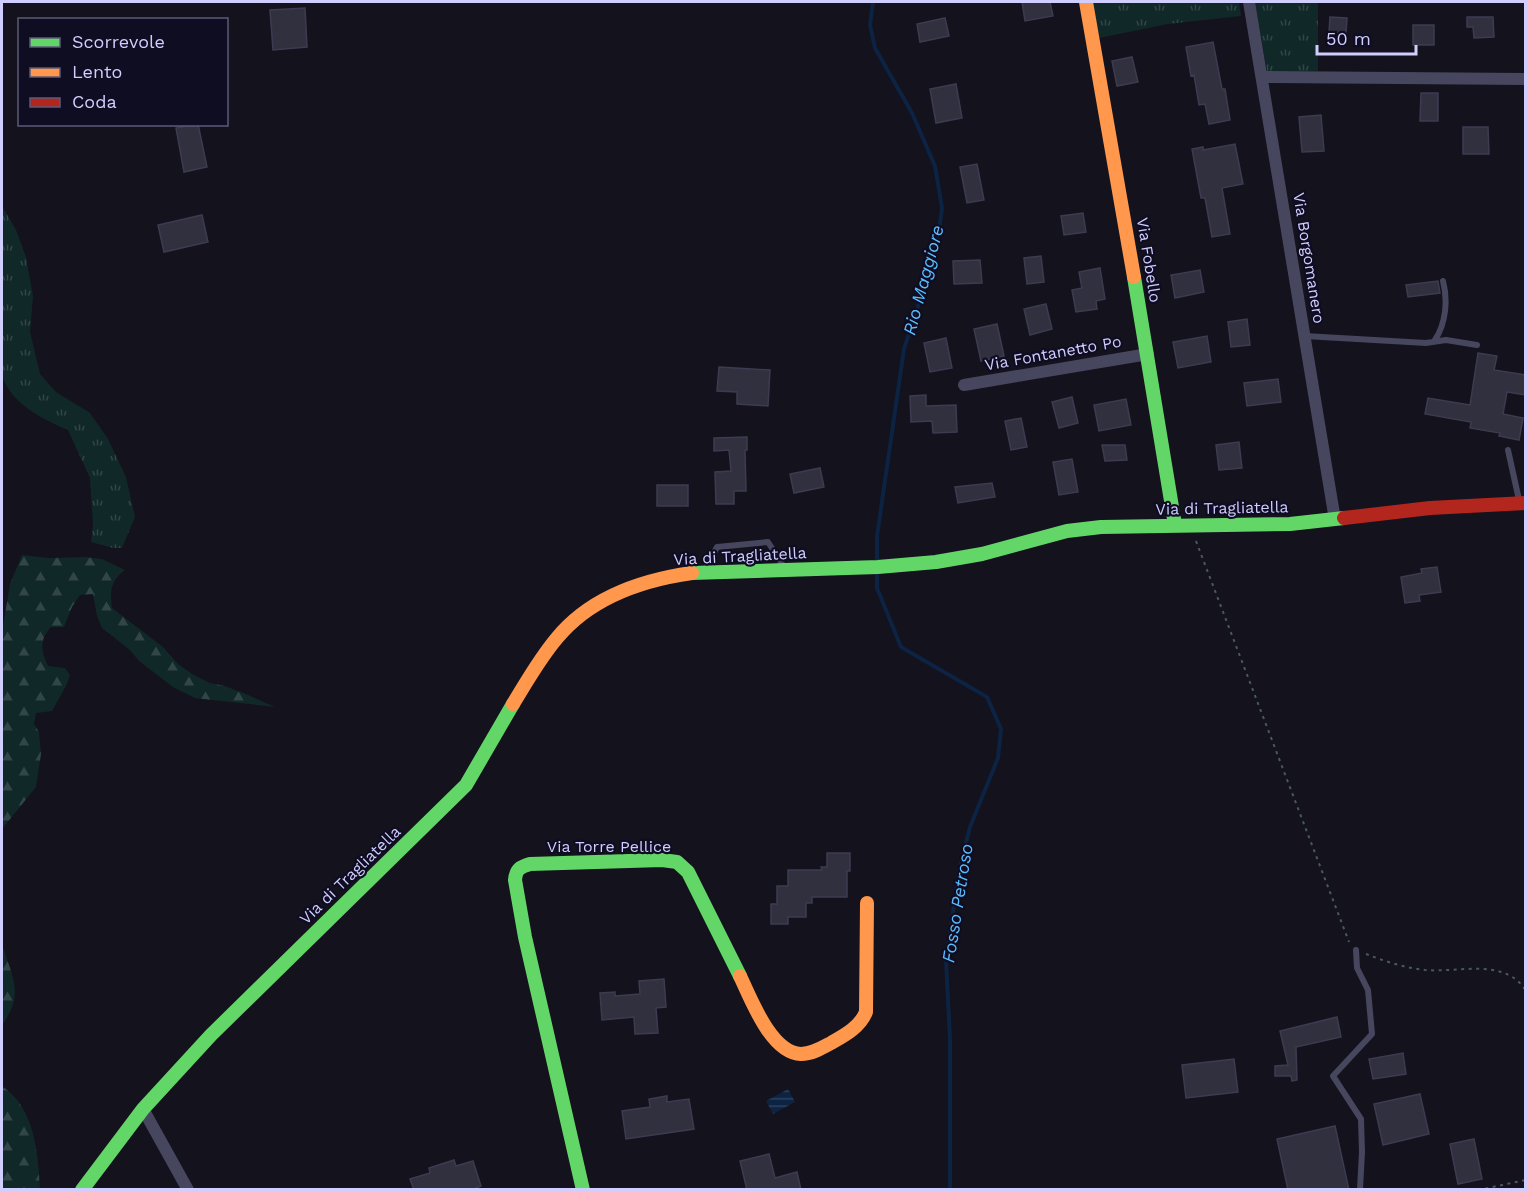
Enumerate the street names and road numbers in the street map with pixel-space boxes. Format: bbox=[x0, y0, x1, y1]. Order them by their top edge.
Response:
street label: Via Borgomanero bbox=[1289, 191, 1329, 325]
street label: Via Fobello bbox=[1133, 216, 1165, 304]
street label: Via Fontanetto Po bbox=[983, 332, 1123, 374]
street label: Via di Tragliatella bbox=[1155, 497, 1289, 519]
street label: Via di Tragliatella bbox=[673, 543, 807, 569]
street label: Via di Tragliatella bbox=[295, 822, 405, 928]
street label: Via Torre Pellice bbox=[547, 837, 671, 856]

